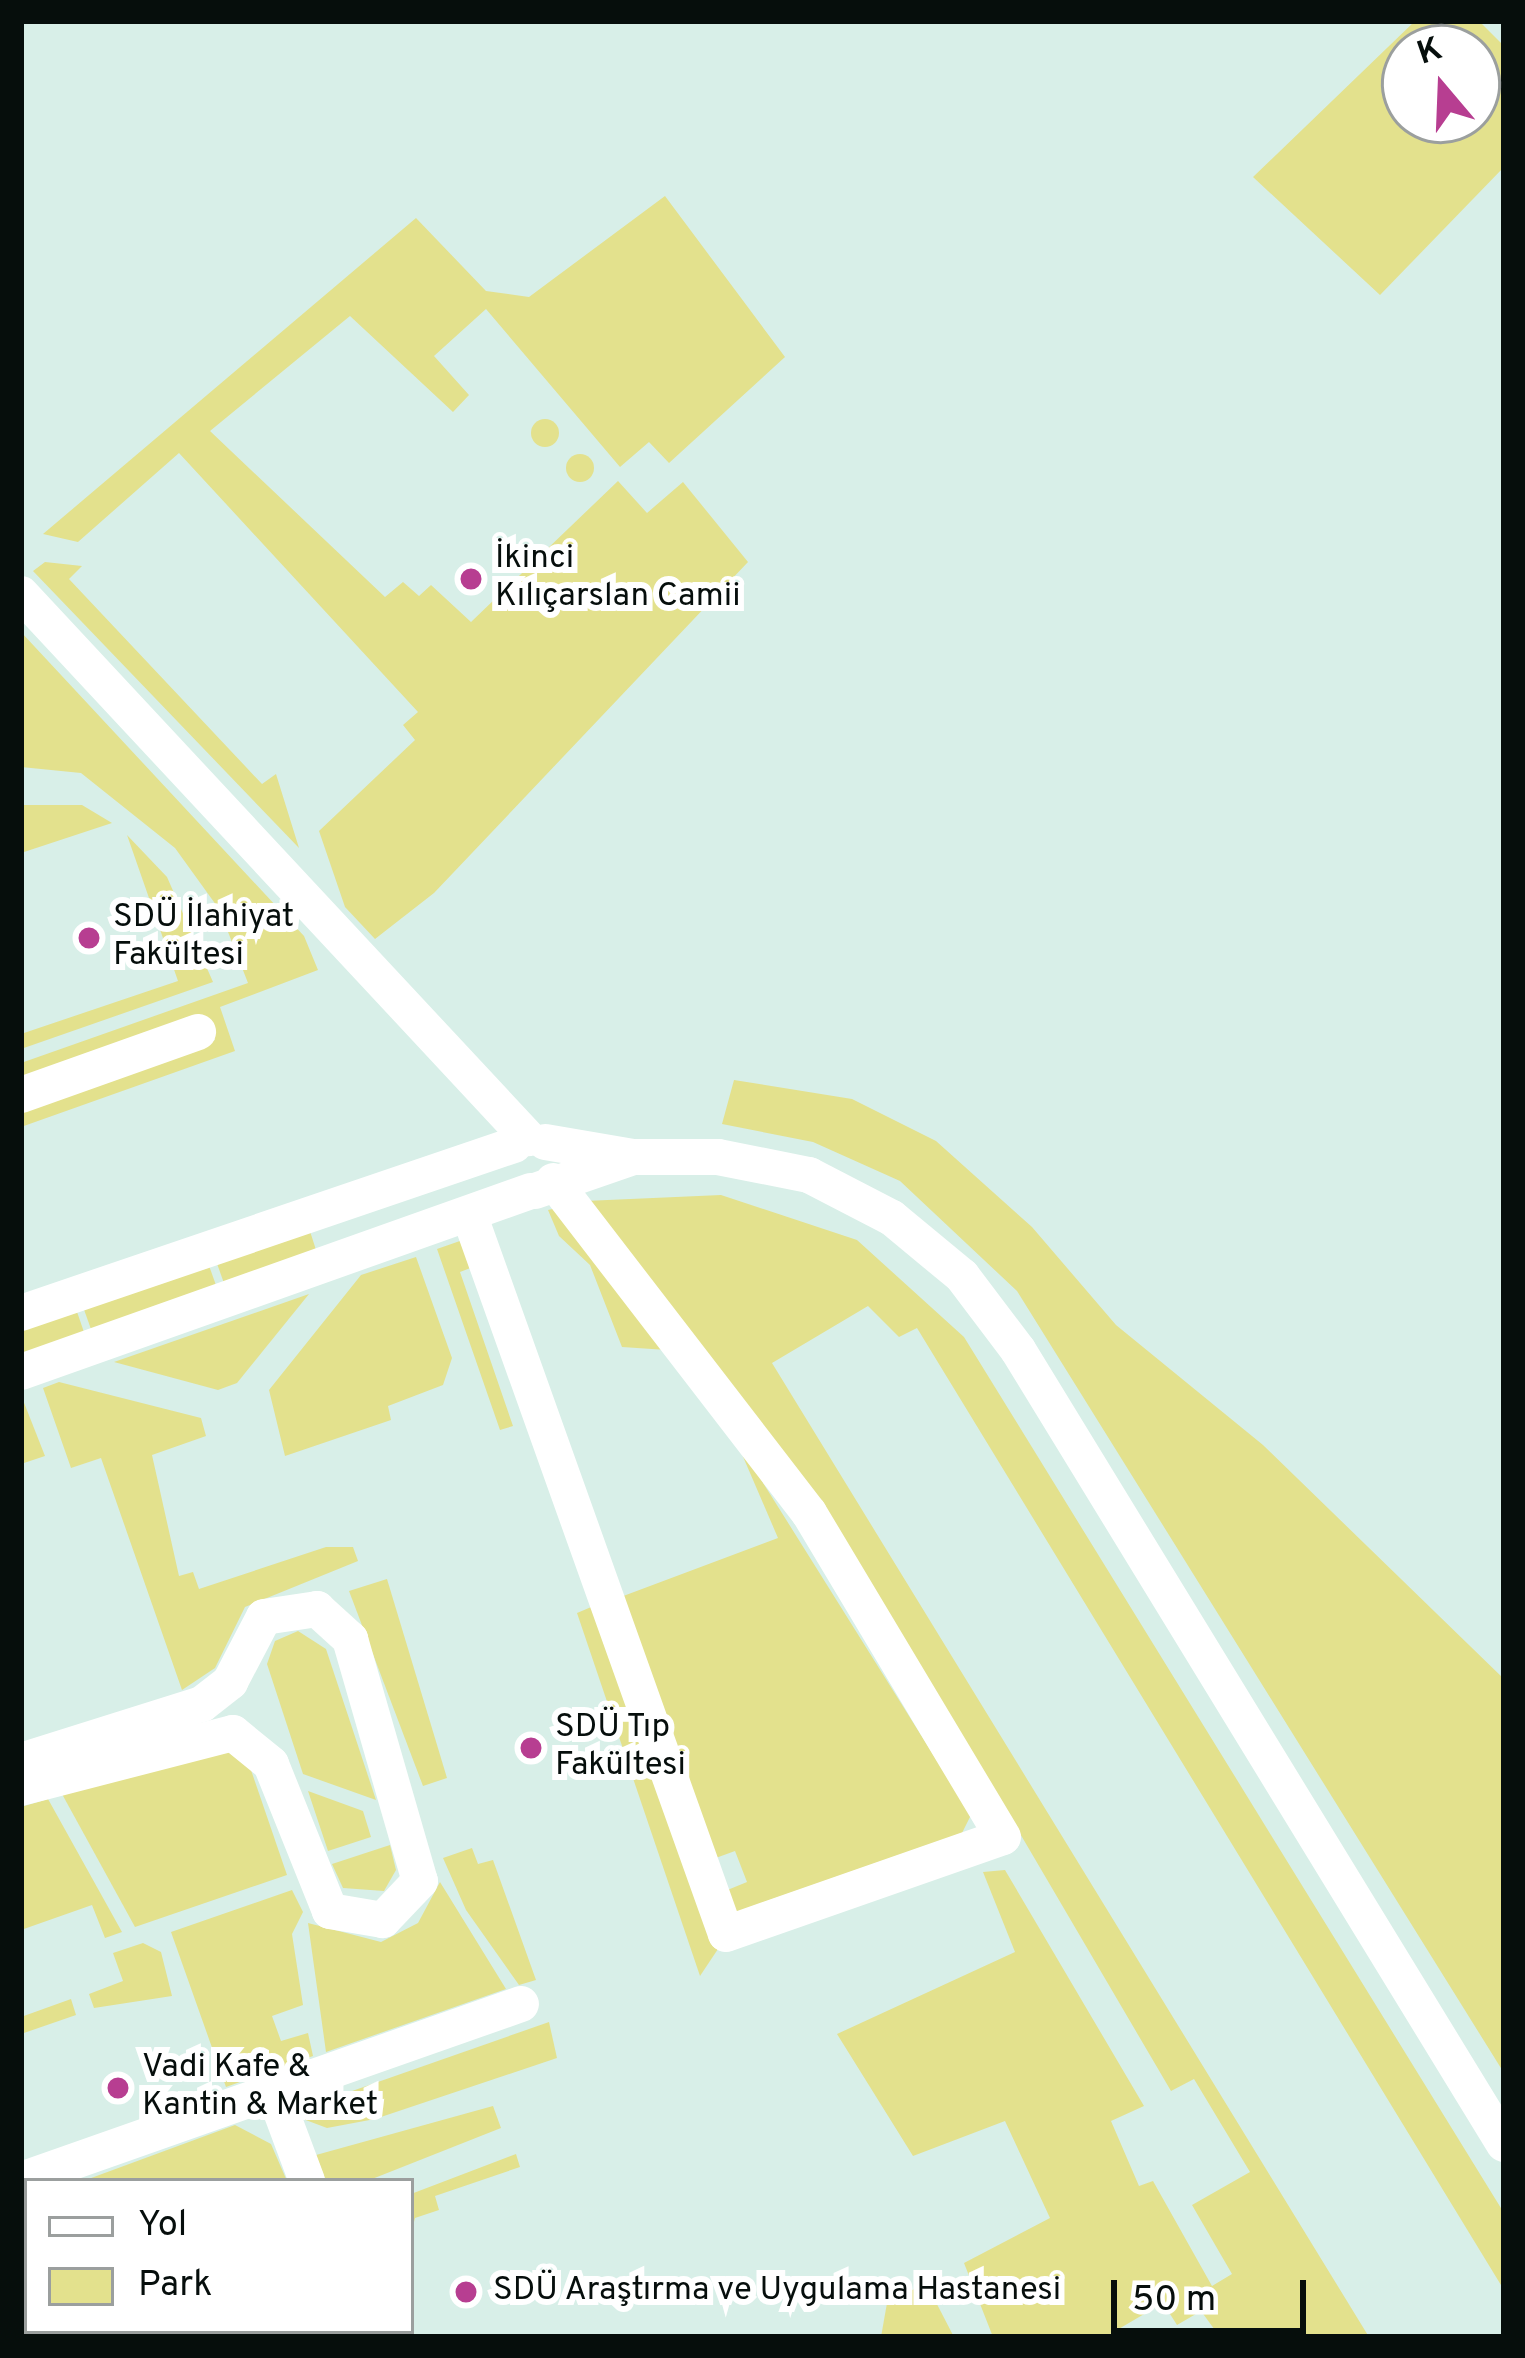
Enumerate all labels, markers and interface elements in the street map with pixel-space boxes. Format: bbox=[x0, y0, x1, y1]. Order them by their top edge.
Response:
north arrow bbox=[1381, 24, 1501, 144]
text: K bbox=[1412, 29, 1448, 76]
place label: İkinci Kılıçarslan Camii bbox=[495, 540, 741, 618]
marker: İkinci Kılıçarslan Camii bbox=[458, 566, 484, 592]
place label: SDÜ İlahiyat Fakültesi bbox=[113, 899, 294, 977]
marker: SDÜ İlahiyat Fakültesi bbox=[76, 925, 102, 951]
place label: SDÜ Tıp Fakültesi bbox=[555, 1709, 686, 1787]
marker: SDÜ Tıp Fakültesi bbox=[518, 1735, 544, 1761]
place label: Vadi Kafe & Kantin & Market bbox=[142, 2049, 378, 2127]
marker: Vadi Kafe & Kantin & Market bbox=[105, 2075, 131, 2101]
legend bbox=[24, 2178, 414, 2334]
text: Yol bbox=[138, 2203, 187, 2249]
scale bar bbox=[1117, 2256, 1312, 2330]
text: Park bbox=[138, 2263, 212, 2309]
place label: SDÜ Araştırma ve Uygulama Hastanesi bbox=[493, 2272, 1063, 2312]
marker: SDÜ Araştırma ve Uygulama Hastanesi bbox=[450, 2276, 482, 2308]
text: 50 m bbox=[1132, 2278, 1216, 2324]

